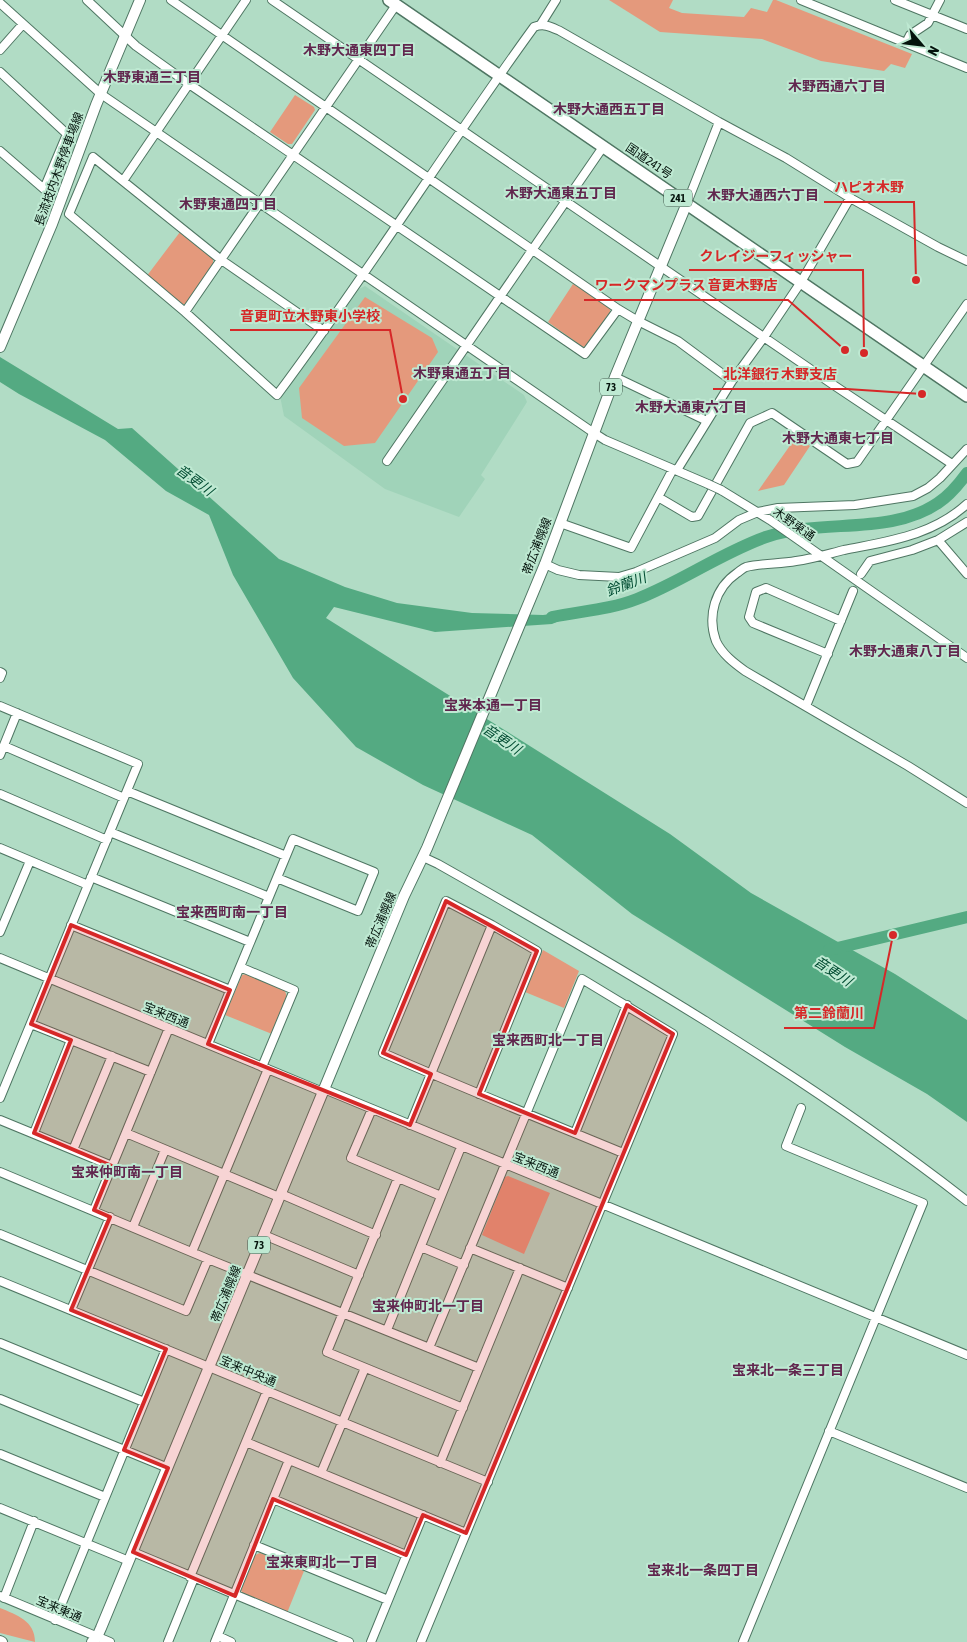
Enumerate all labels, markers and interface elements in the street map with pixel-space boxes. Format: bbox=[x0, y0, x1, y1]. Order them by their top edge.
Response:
north arrow bbox=[897, 20, 947, 70]
district label: 木野大通東四丁目 bbox=[303, 42, 415, 58]
text: N bbox=[924, 44, 942, 59]
district label: 木野東通三丁目 bbox=[103, 69, 201, 85]
district label: 木野西通六丁目 bbox=[788, 78, 886, 94]
district label: 木野大通西五丁目 bbox=[553, 101, 665, 117]
street label: 長流枝内木野停車場線 bbox=[32, 110, 86, 228]
street label: 国道241号 bbox=[623, 140, 675, 182]
callout: ハピオ木野 bbox=[824, 173, 914, 202]
text: ハピオ木野 bbox=[834, 179, 904, 195]
district label: 木野大通東五丁目 bbox=[505, 185, 617, 201]
district label: 木野大通西六丁目 bbox=[707, 187, 819, 203]
road number: 241 bbox=[664, 190, 692, 207]
district label: 木野東通四丁目 bbox=[179, 196, 277, 212]
callout: クレイジーフィッシャー bbox=[689, 241, 863, 270]
text: クレイジーフィッシャー bbox=[700, 248, 852, 264]
callout: ワークマンプラス 音更木野店 bbox=[584, 271, 788, 300]
text: ワークマンプラス 音更木野店 bbox=[594, 277, 778, 293]
callout: 音更町立木野東小学校 bbox=[230, 301, 390, 330]
text: 音更町立木野東小学校 bbox=[240, 308, 380, 324]
callout: 北洋銀行 木野支店 bbox=[713, 360, 847, 389]
district label: 木野東通五丁目 bbox=[413, 365, 511, 381]
text: 北洋銀行 木野支店 bbox=[723, 366, 837, 382]
road number: 73 bbox=[600, 378, 622, 396]
district label: 木野大通東六丁目 bbox=[635, 399, 747, 415]
district label: 木野大通東七丁目 bbox=[782, 430, 894, 446]
water label: 音更川 bbox=[173, 461, 218, 500]
street label: 木野東通 bbox=[770, 504, 818, 544]
street label: 帯広浦幌線 bbox=[520, 515, 554, 577]
water label: 鈴蘭川 bbox=[604, 568, 650, 599]
district label: 木野大通東八丁目 bbox=[849, 643, 961, 659]
district label: 宝来本通一丁目 bbox=[444, 697, 542, 713]
water label: 音更川 bbox=[480, 721, 526, 758]
street label: 帯広浦幌線 bbox=[363, 890, 399, 950]
district label: 宝来西町南一丁目 bbox=[176, 904, 288, 920]
water label: 音更川 bbox=[811, 953, 857, 990]
callout: 第二鈴蘭川 bbox=[784, 999, 874, 1028]
street label: 宝来西通 bbox=[141, 1000, 191, 1030]
text: 第二鈴蘭川 bbox=[794, 1005, 864, 1021]
district label: 宝来西町北一丁目 bbox=[492, 1032, 604, 1048]
street label: 宝来西通 bbox=[511, 1150, 561, 1180]
district label: 宝来仲町南一丁目 bbox=[71, 1164, 183, 1180]
road number: 73 bbox=[248, 1236, 270, 1254]
street label: 帯広浦幌線 bbox=[208, 1264, 244, 1324]
district label: 宝来仲町北一丁目 bbox=[372, 1298, 484, 1314]
street label: 宝来中央通 bbox=[218, 1353, 278, 1389]
district label: 宝来北一条三丁目 bbox=[732, 1362, 844, 1378]
district label: 宝来東町北一丁目 bbox=[266, 1554, 378, 1570]
district label: 宝来北一条四丁目 bbox=[647, 1562, 759, 1578]
street label: 宝来東通 bbox=[34, 1593, 84, 1625]

